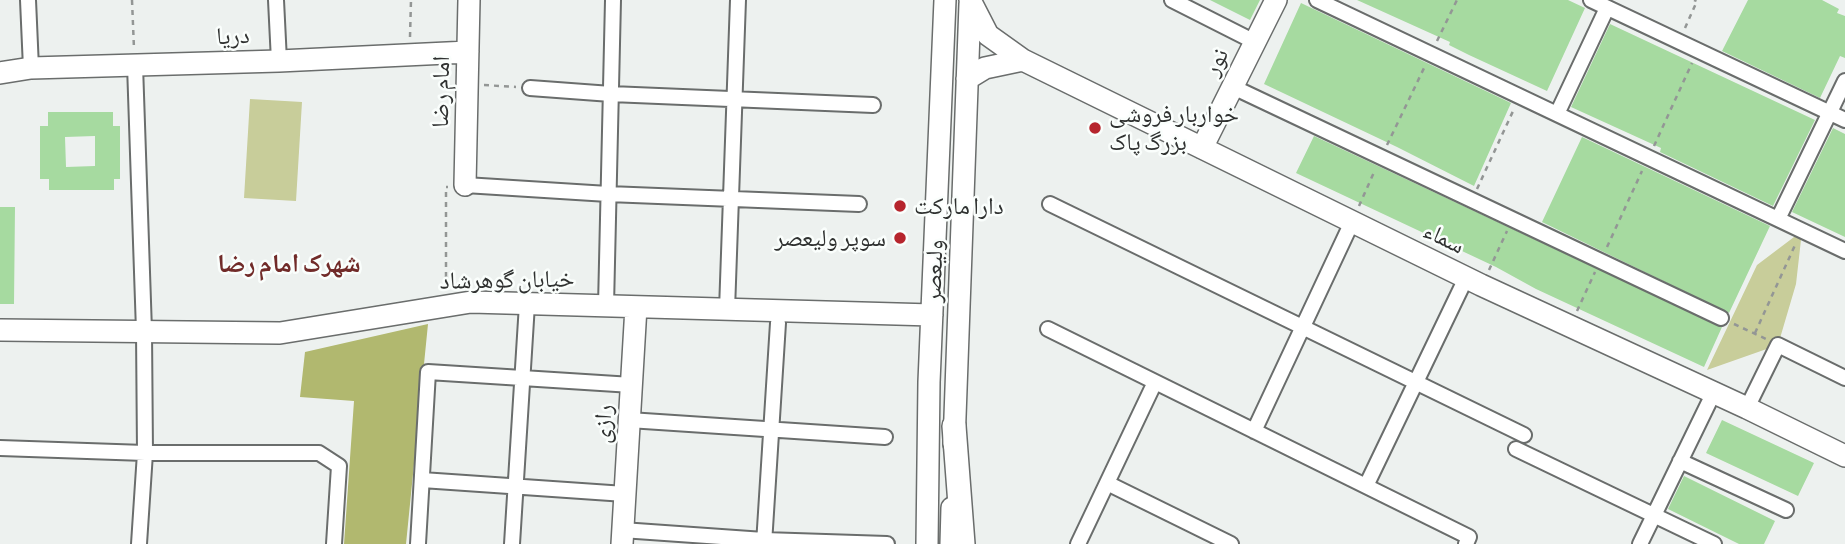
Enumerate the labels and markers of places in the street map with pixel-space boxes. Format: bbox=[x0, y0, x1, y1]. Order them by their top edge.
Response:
place label: خواربار فروشی بزرگ پاک bbox=[1109, 100, 1239, 156]
marker: خواربار فروشی بزرگ پاک bbox=[1087, 120, 1103, 136]
place label: دارا مارکت bbox=[914, 192, 1004, 220]
marker: دارا مارکت bbox=[892, 198, 908, 214]
place label: سوپر ولیعصر bbox=[774, 224, 886, 252]
marker: سوپر ولیعصر bbox=[892, 230, 908, 246]

